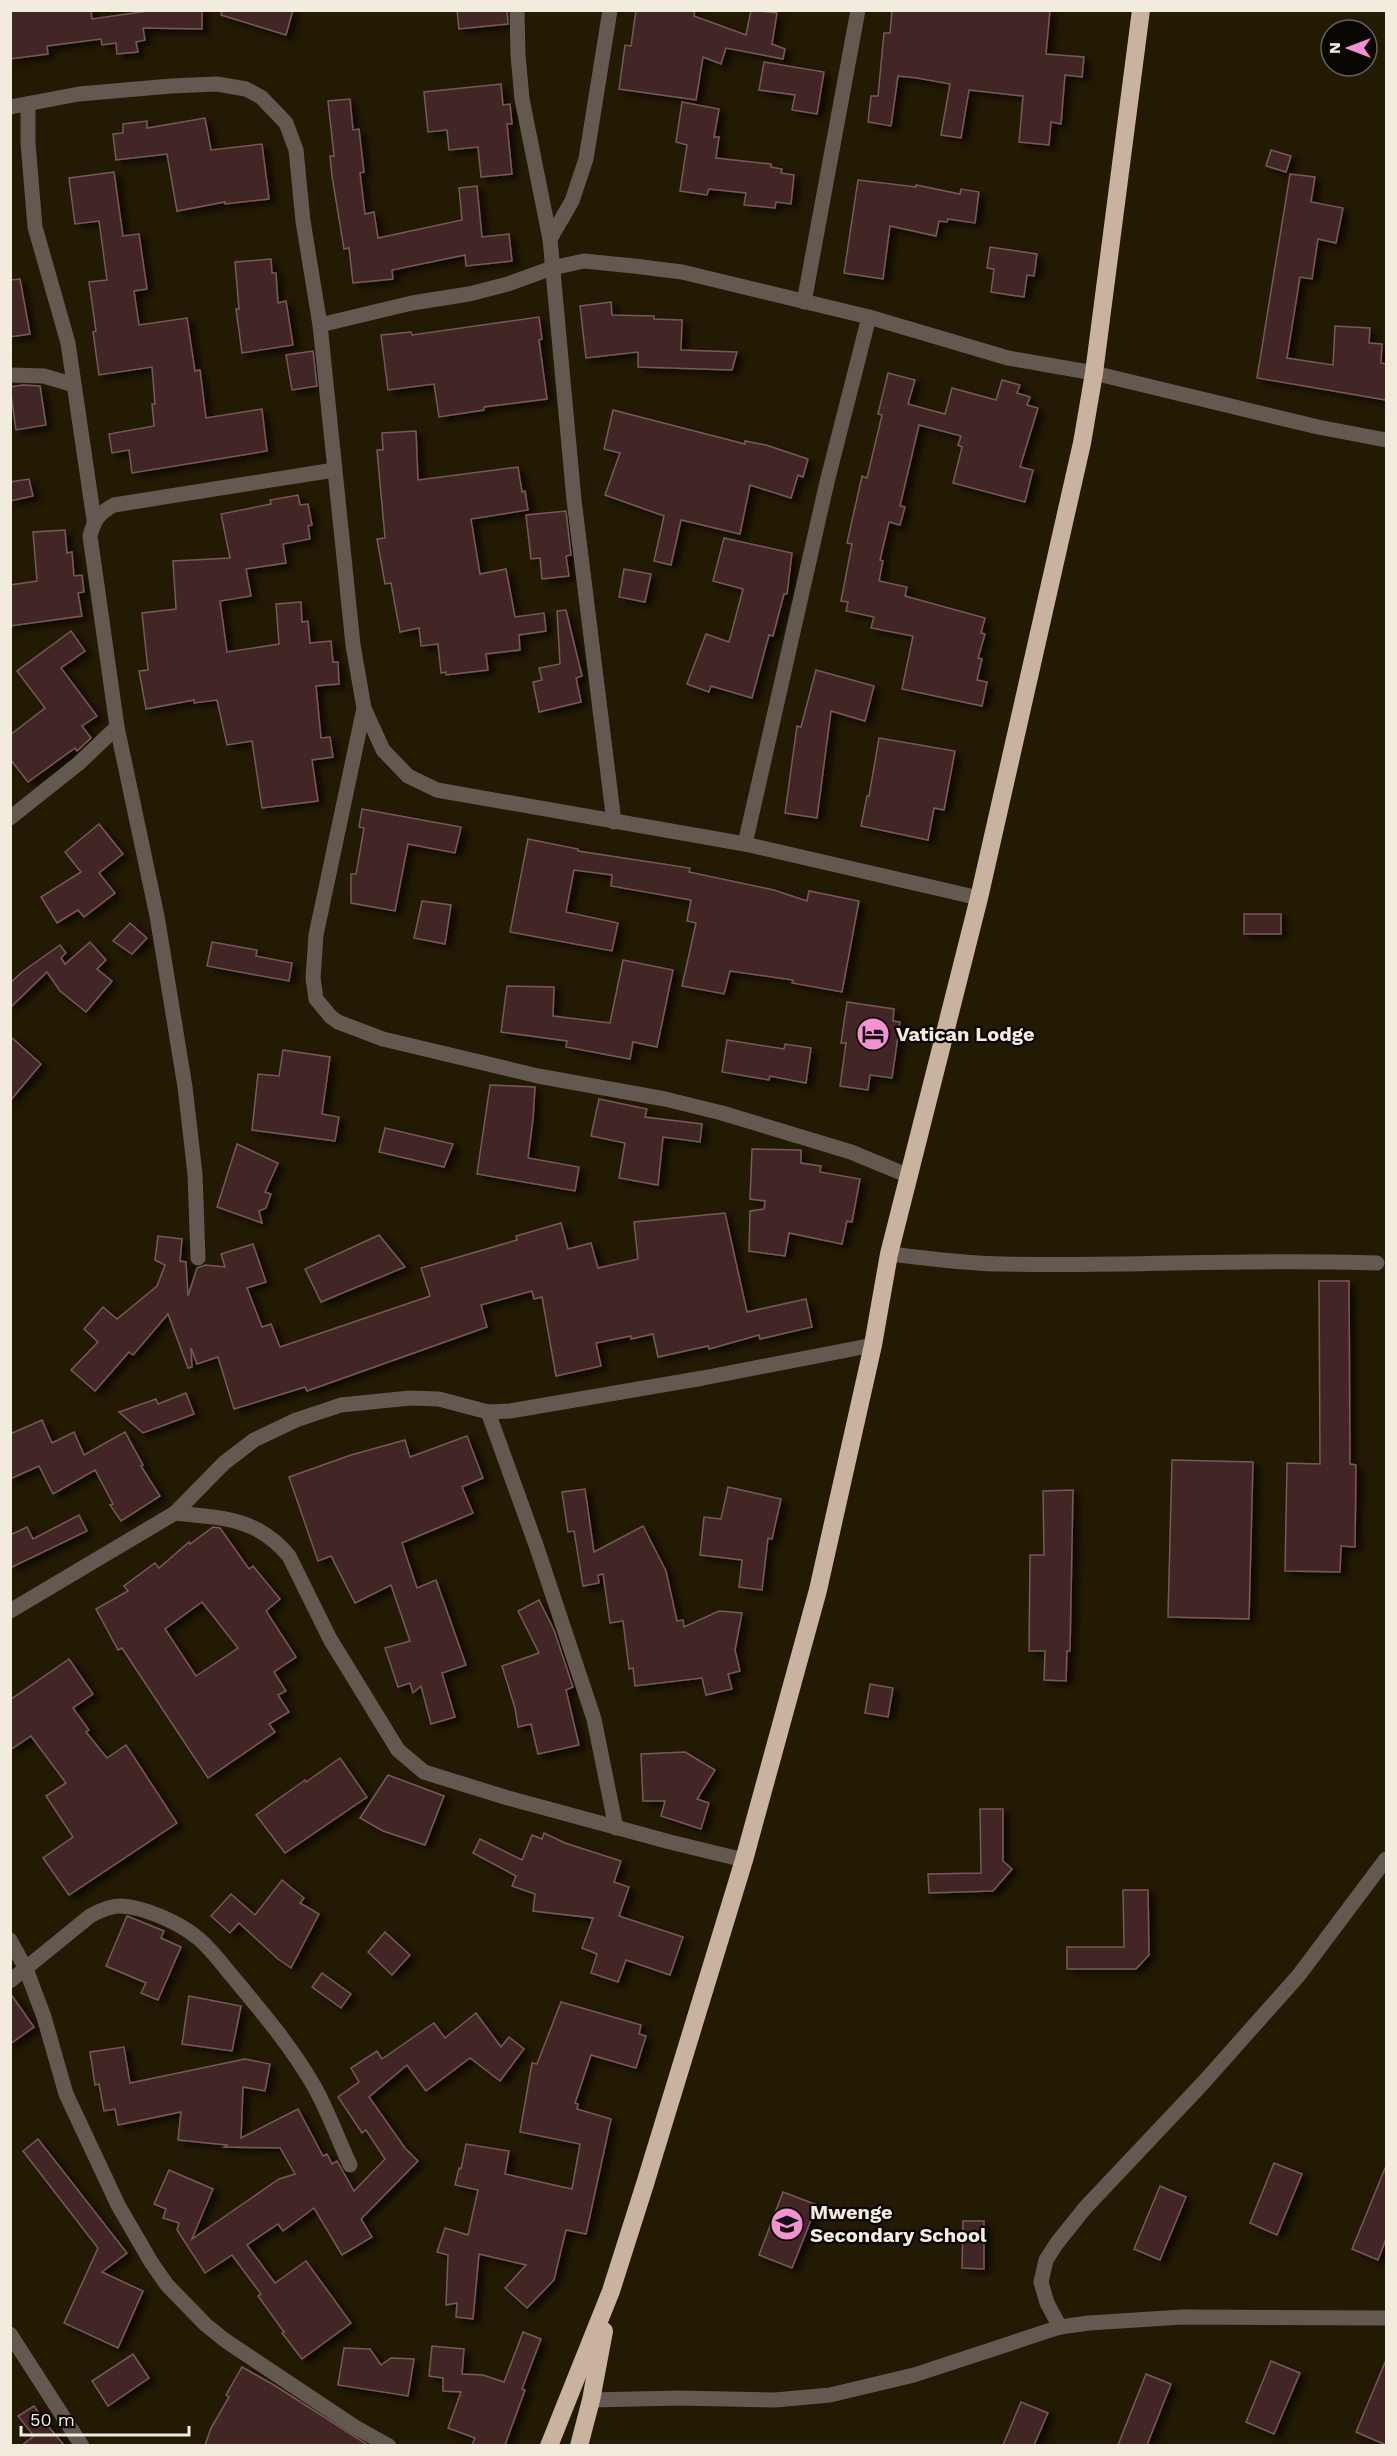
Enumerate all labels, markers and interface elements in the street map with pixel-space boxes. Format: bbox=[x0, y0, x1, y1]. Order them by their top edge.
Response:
north arrow bbox=[1319, 18, 1379, 78]
text: N bbox=[1325, 42, 1344, 54]
hotel icon: Vatican Lodge bbox=[855, 1016, 891, 1052]
place label: Vatican Lodge bbox=[896, 1022, 1034, 1046]
place label: Mwenge Secondary School bbox=[810, 2200, 987, 2247]
school or university icon: Mwenge Secondary School bbox=[769, 2206, 805, 2242]
scale bar bbox=[21, 2399, 189, 2437]
text: 50 m bbox=[30, 2409, 75, 2430]

